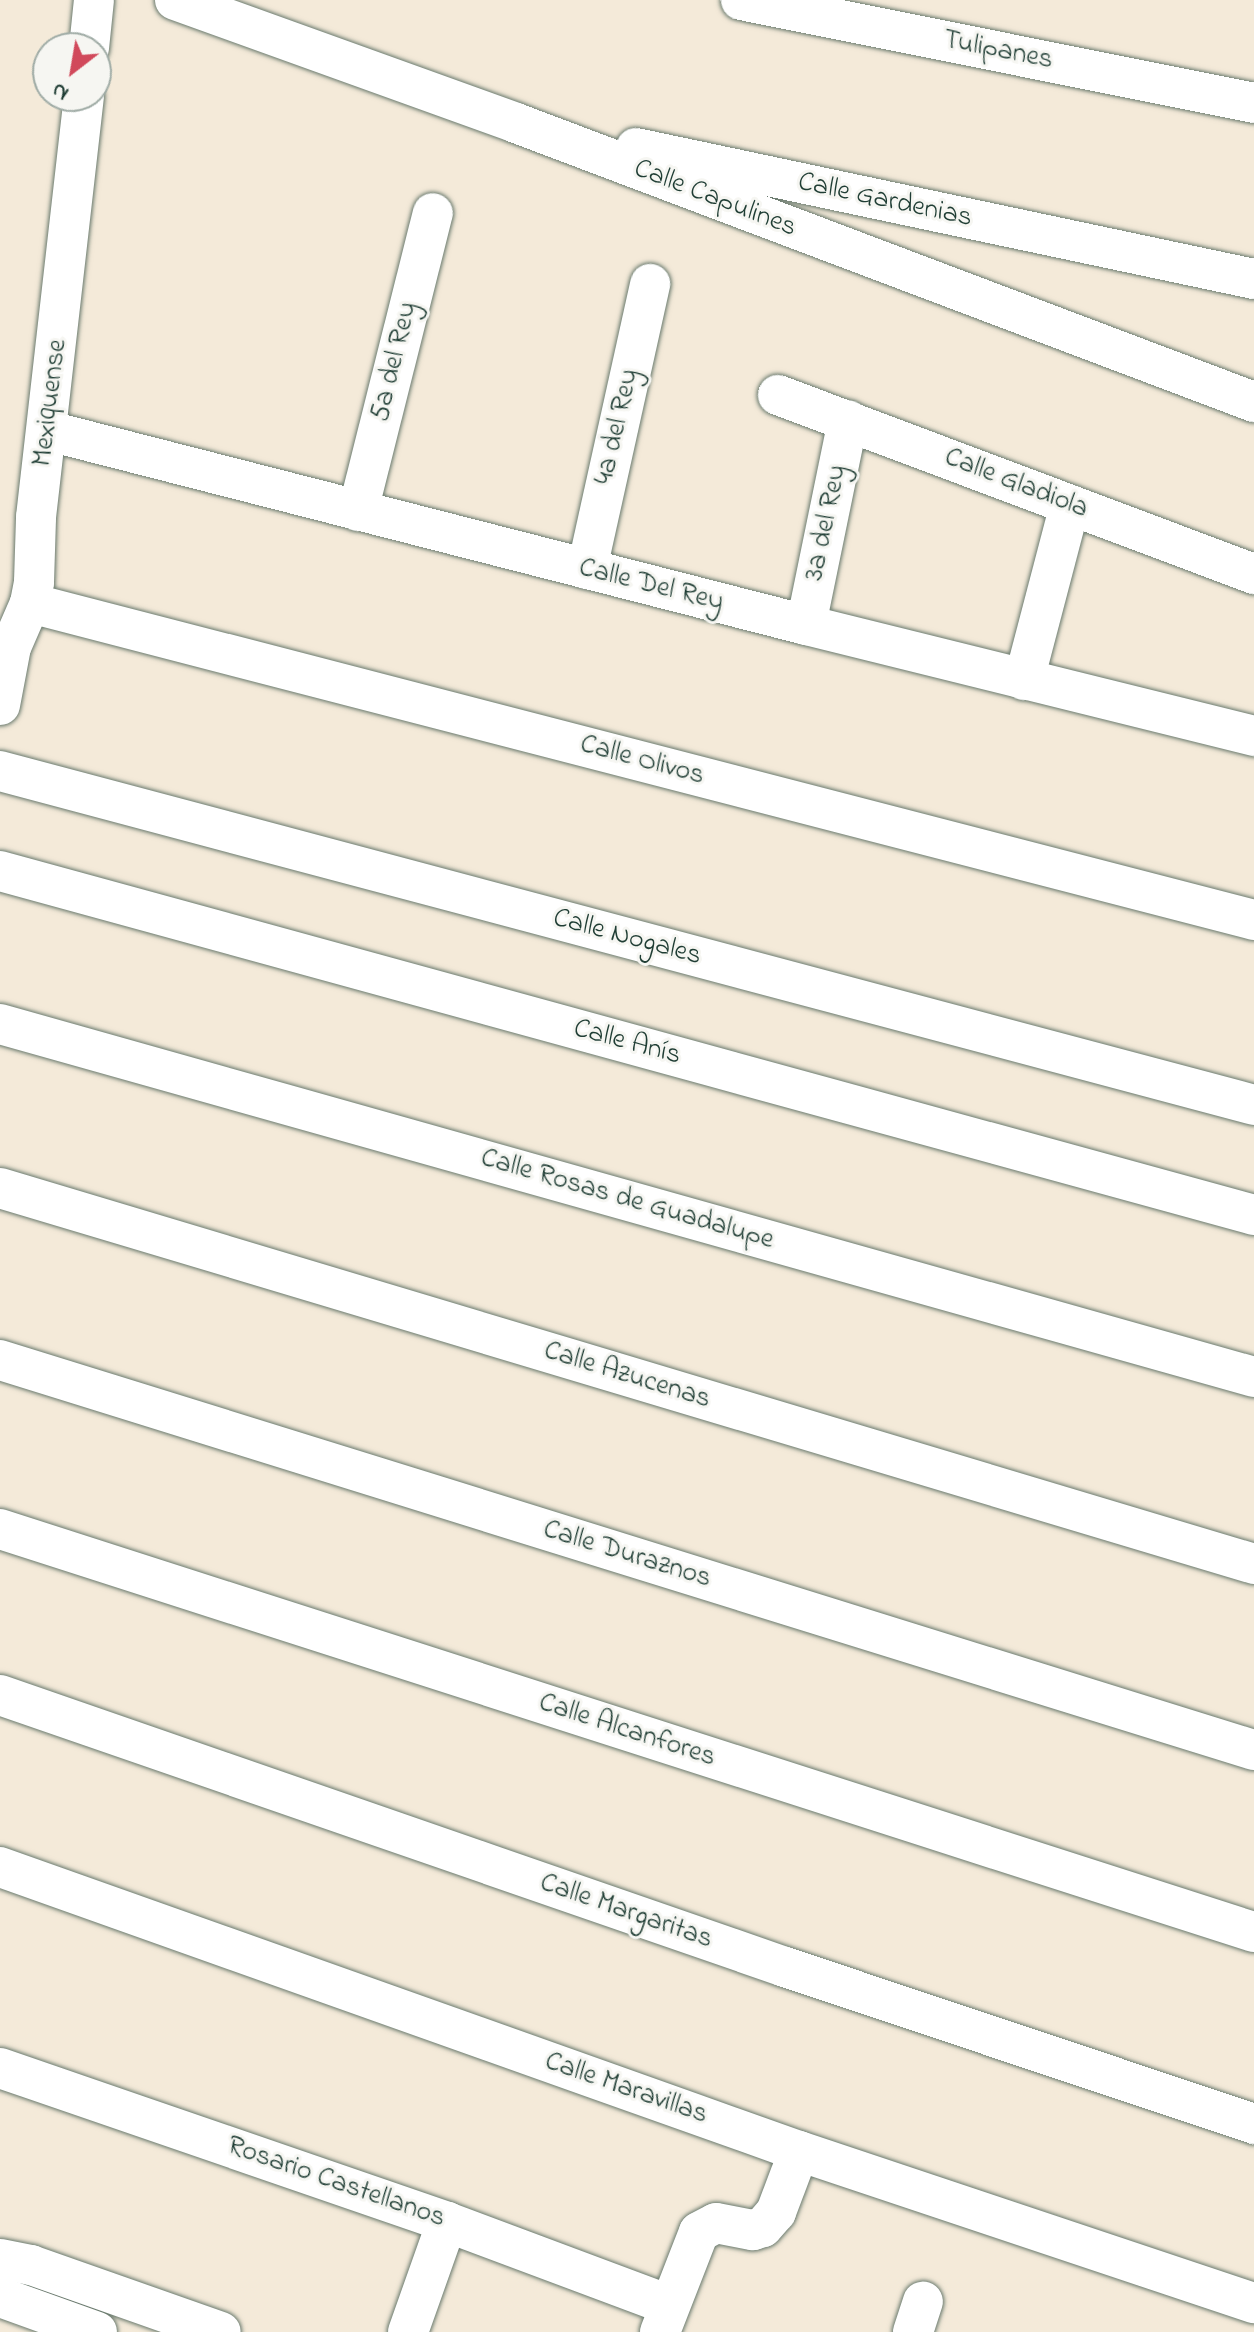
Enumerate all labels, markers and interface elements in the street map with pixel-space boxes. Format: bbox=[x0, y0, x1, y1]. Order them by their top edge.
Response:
street label: Tulipanes bbox=[940, 24, 1056, 78]
north arrow bbox=[32, 32, 112, 112]
text: N bbox=[46, 73, 75, 108]
street label: Calle Capulines bbox=[629, 153, 801, 245]
street label: Calle Gardenias bbox=[795, 166, 975, 236]
street label: 5a del Rey bbox=[364, 299, 426, 425]
street label: Mexiquense bbox=[27, 338, 75, 468]
street label: 4a del Rey bbox=[588, 366, 648, 488]
street label: Calle Gladiola bbox=[939, 441, 1093, 527]
street label: 3a del Rey bbox=[798, 462, 856, 584]
street label: Calle Del Rey bbox=[575, 552, 727, 620]
street label: Calle Olivos bbox=[576, 728, 708, 794]
street label: Calle Nogales bbox=[549, 902, 705, 974]
street label: Calle Anís bbox=[570, 1013, 684, 1073]
street label: Calle Rosas de Guadalupe bbox=[477, 1142, 777, 1258]
street label: Calle Azucenas bbox=[540, 1335, 714, 1417]
street label: Calle Duraznos bbox=[539, 1513, 715, 1597]
street label: Calle Alcanfores bbox=[534, 1687, 720, 1775]
street label: Calle Margaritas bbox=[535, 1867, 717, 1957]
street label: Calle Maravillas bbox=[540, 2045, 712, 2133]
street label: Rosario Castellanos bbox=[222, 2130, 450, 2236]

